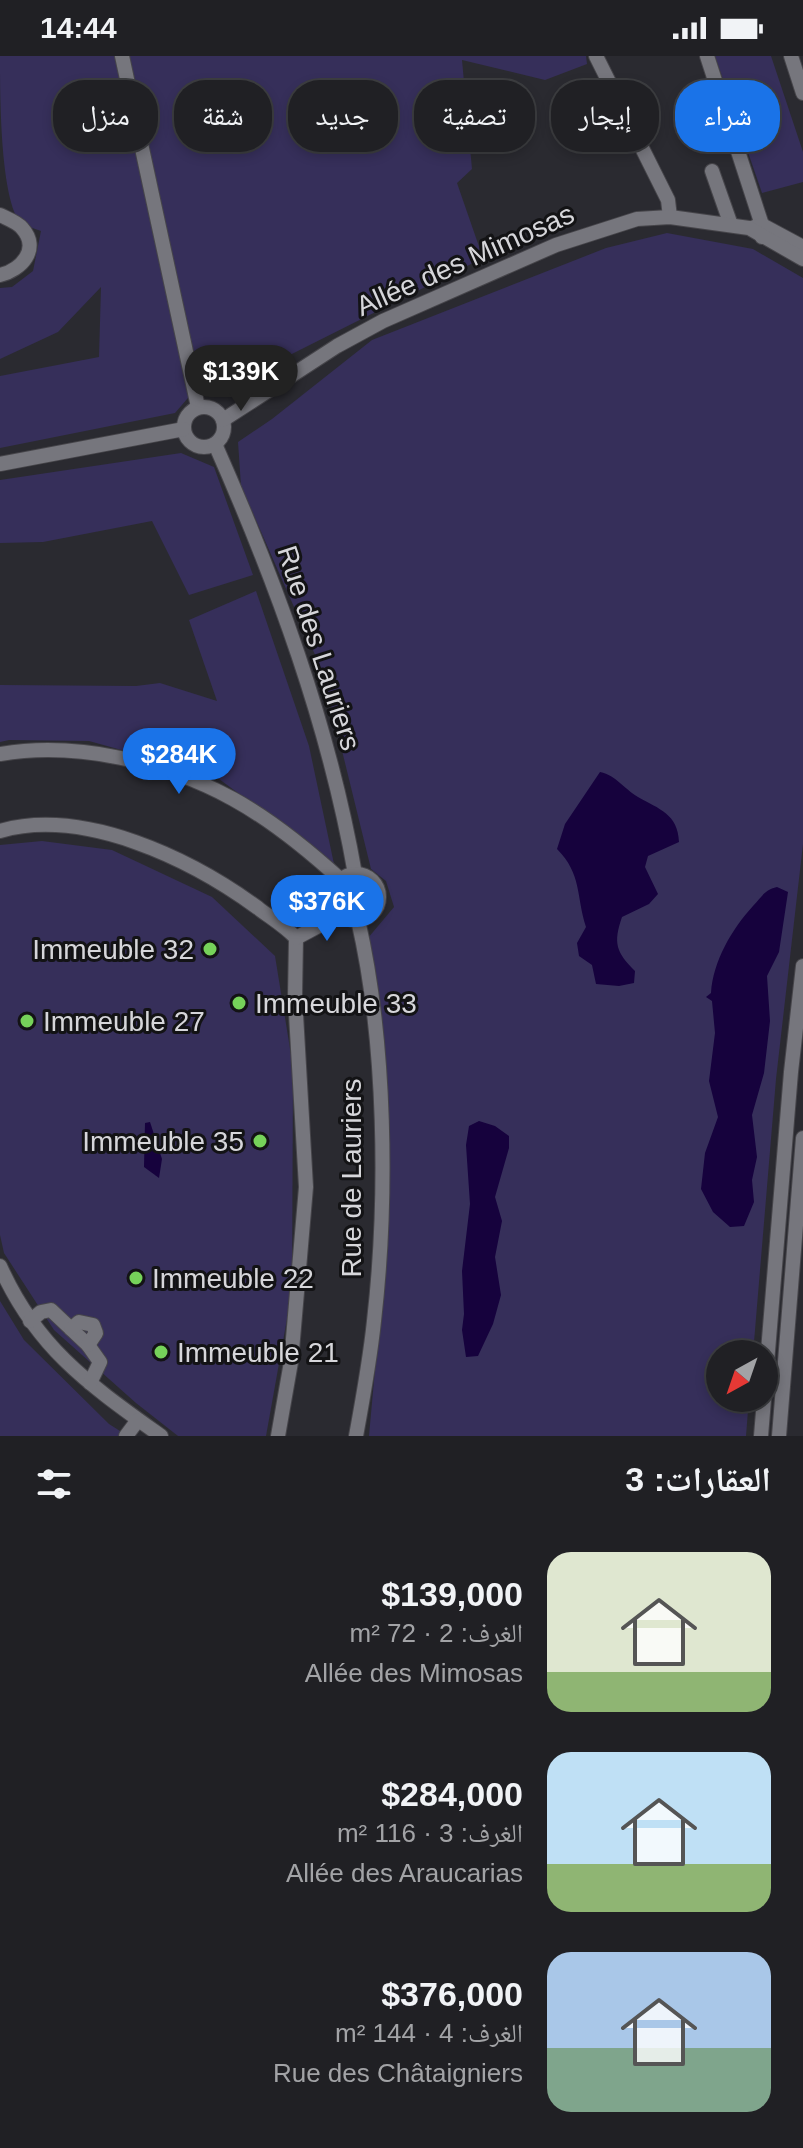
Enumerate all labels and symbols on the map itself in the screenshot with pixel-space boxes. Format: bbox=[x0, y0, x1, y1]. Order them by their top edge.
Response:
street label: Allée des Mimosas bbox=[351, 198, 579, 322]
pin: $139K bbox=[185, 345, 297, 413]
street label: Rue des Lauriers bbox=[271, 542, 367, 754]
pin: $284K bbox=[123, 728, 235, 796]
pin: $376K bbox=[271, 875, 383, 943]
place label: Immeuble 32 bbox=[32, 934, 194, 965]
marker: Immeuble 32 bbox=[201, 940, 219, 958]
place label: Immeuble 33 bbox=[255, 988, 417, 1019]
marker: Immeuble 33 bbox=[230, 994, 248, 1012]
place label: Immeuble 27 bbox=[43, 1006, 205, 1037]
marker: Immeuble 27 bbox=[18, 1012, 36, 1030]
street label: Rue de Lauriers bbox=[336, 1078, 367, 1278]
place label: Immeuble 35 bbox=[82, 1126, 244, 1157]
marker: Immeuble 35 bbox=[251, 1132, 269, 1150]
place label: Immeuble 22 bbox=[152, 1263, 314, 1294]
marker: Immeuble 22 bbox=[127, 1269, 145, 1287]
place label: Immeuble 21 bbox=[177, 1337, 339, 1368]
north arrow bbox=[706, 1340, 778, 1412]
marker: Immeuble 21 bbox=[152, 1343, 170, 1361]

